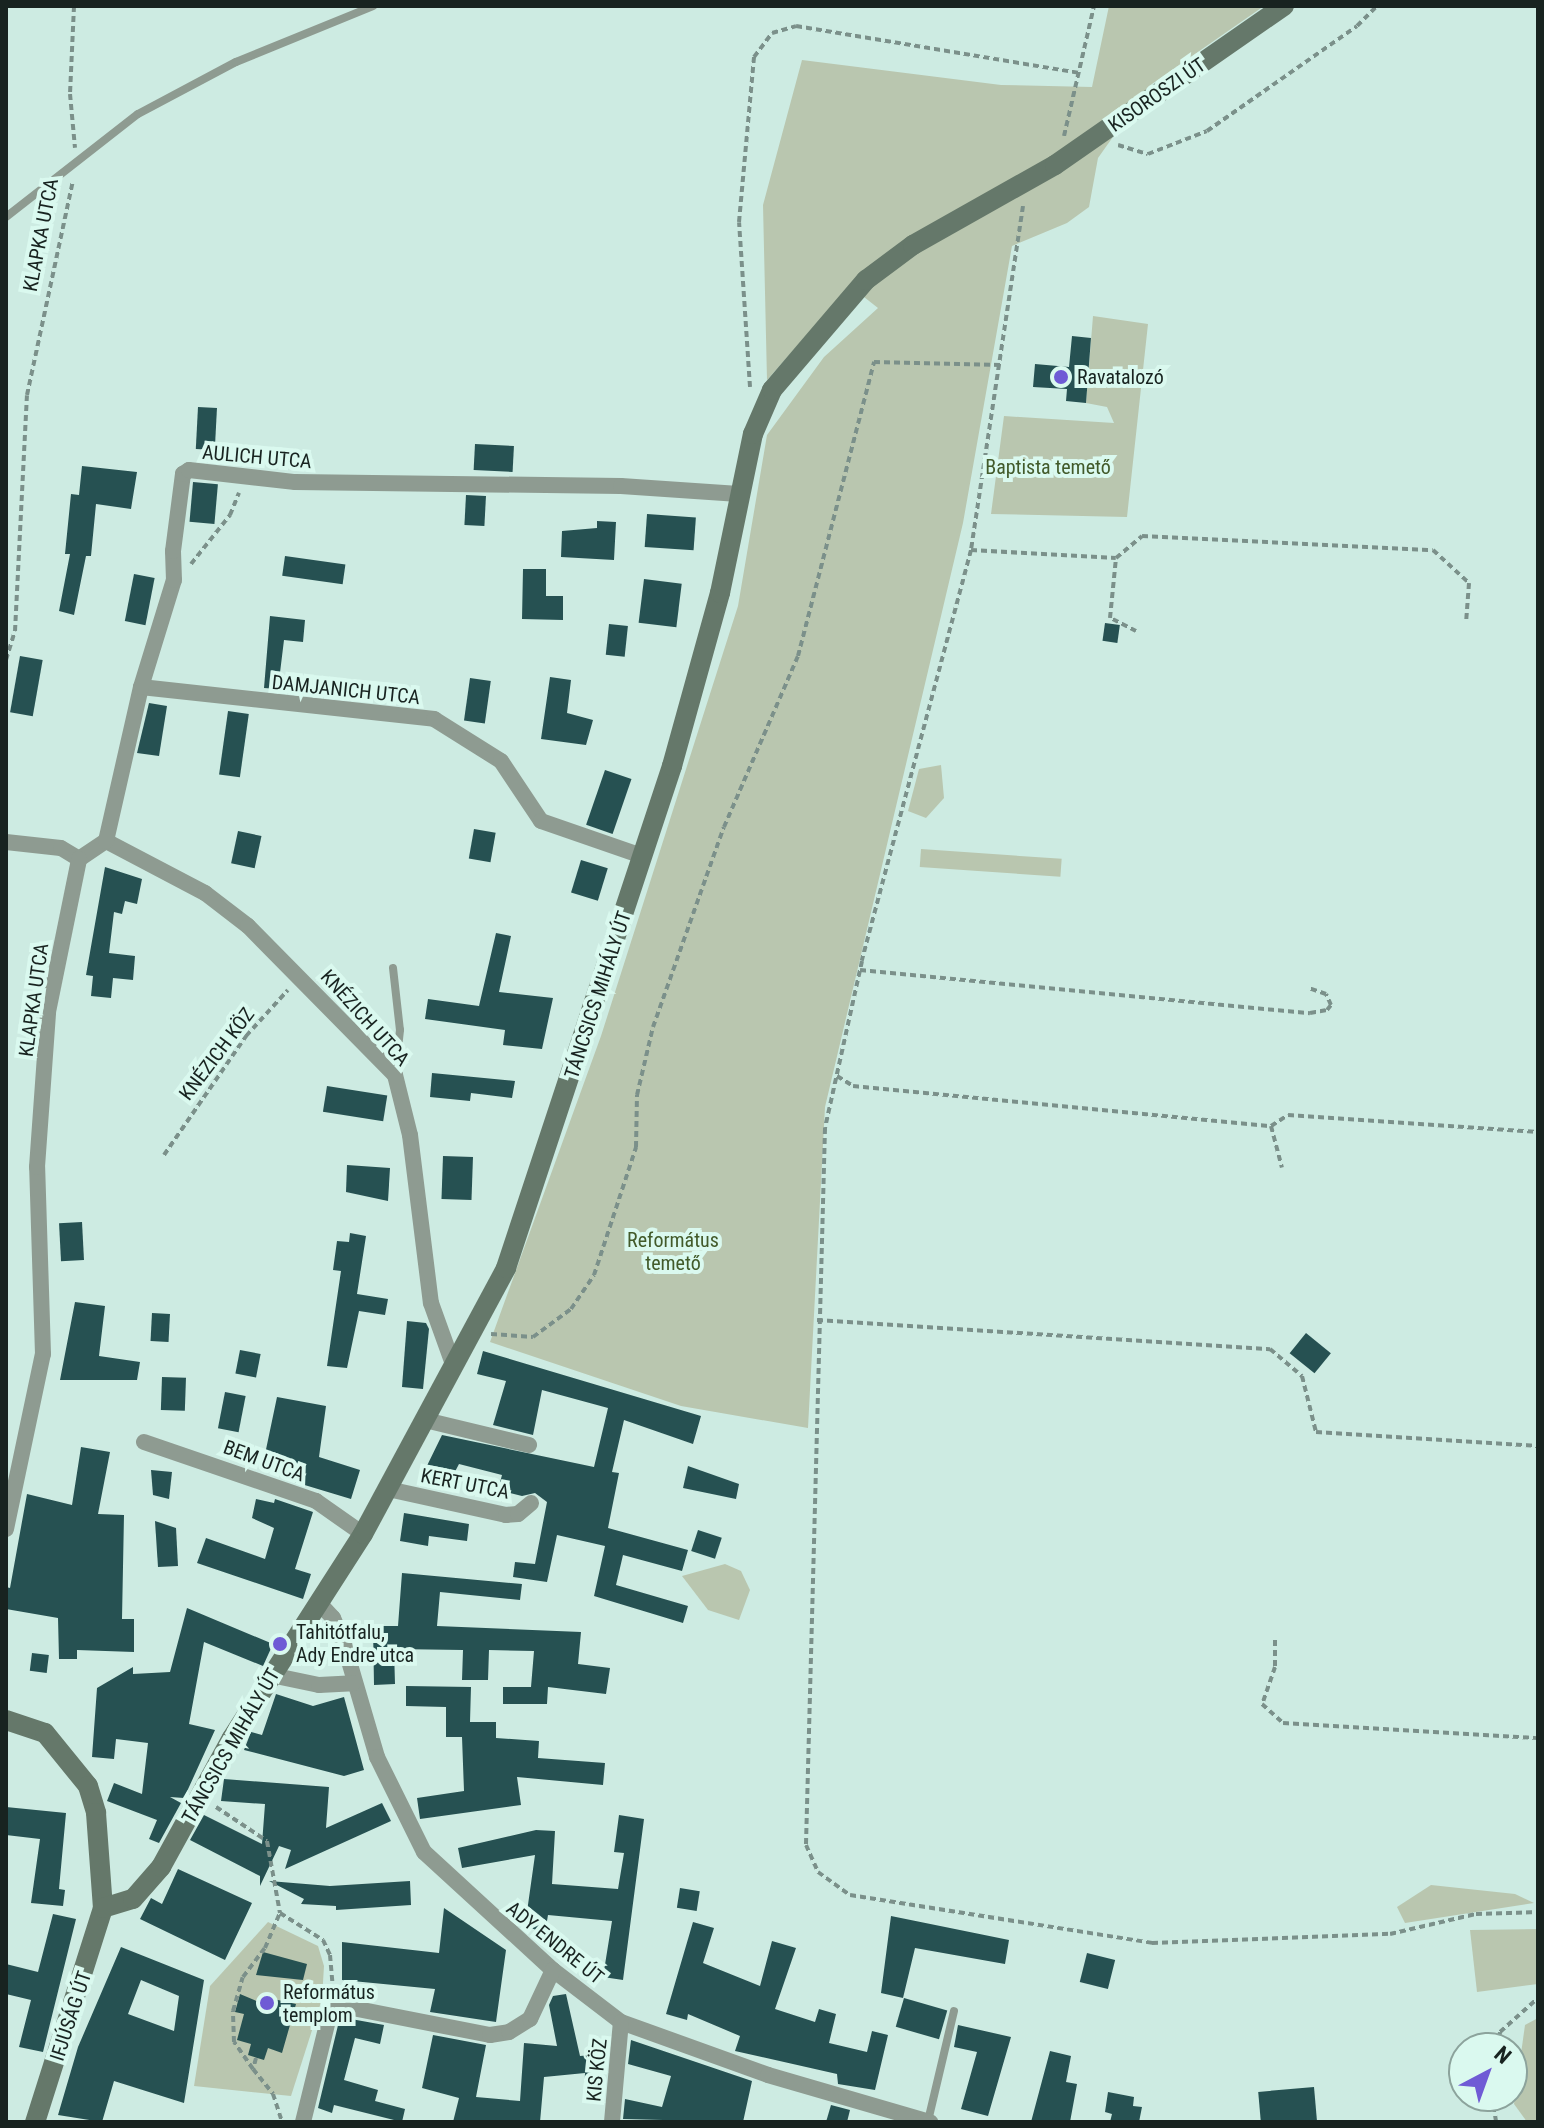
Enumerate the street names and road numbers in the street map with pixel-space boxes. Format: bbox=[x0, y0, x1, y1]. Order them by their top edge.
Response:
street label: KISOROSZI ÚT bbox=[1104, 53, 1210, 137]
street label: KLAPKA UTCA bbox=[18, 177, 64, 293]
street label: AULICH UTCA bbox=[201, 440, 313, 474]
street label: DAMJANICH UTCA bbox=[271, 670, 421, 710]
street label: TÁNCSICS MIHÁLY ÚT bbox=[560, 908, 636, 1082]
street label: KLAPKA UTCA bbox=[14, 942, 54, 1058]
street label: KNÉZICH UTCA bbox=[316, 965, 414, 1071]
street label: KNÉZICH KÖZ bbox=[174, 1003, 260, 1105]
street label: BEM UTCA bbox=[220, 1435, 308, 1487]
street label: KERT UTCA bbox=[419, 1464, 511, 1504]
street label: TÁNCSICS MIHÁLY ÚT bbox=[177, 1664, 285, 1828]
street label: ADY ENDRE ÚT bbox=[502, 1896, 608, 1990]
street label: IFJÚSÁG ÚT bbox=[45, 1968, 97, 2064]
street label: KIS KÖZ bbox=[582, 2037, 612, 2103]

